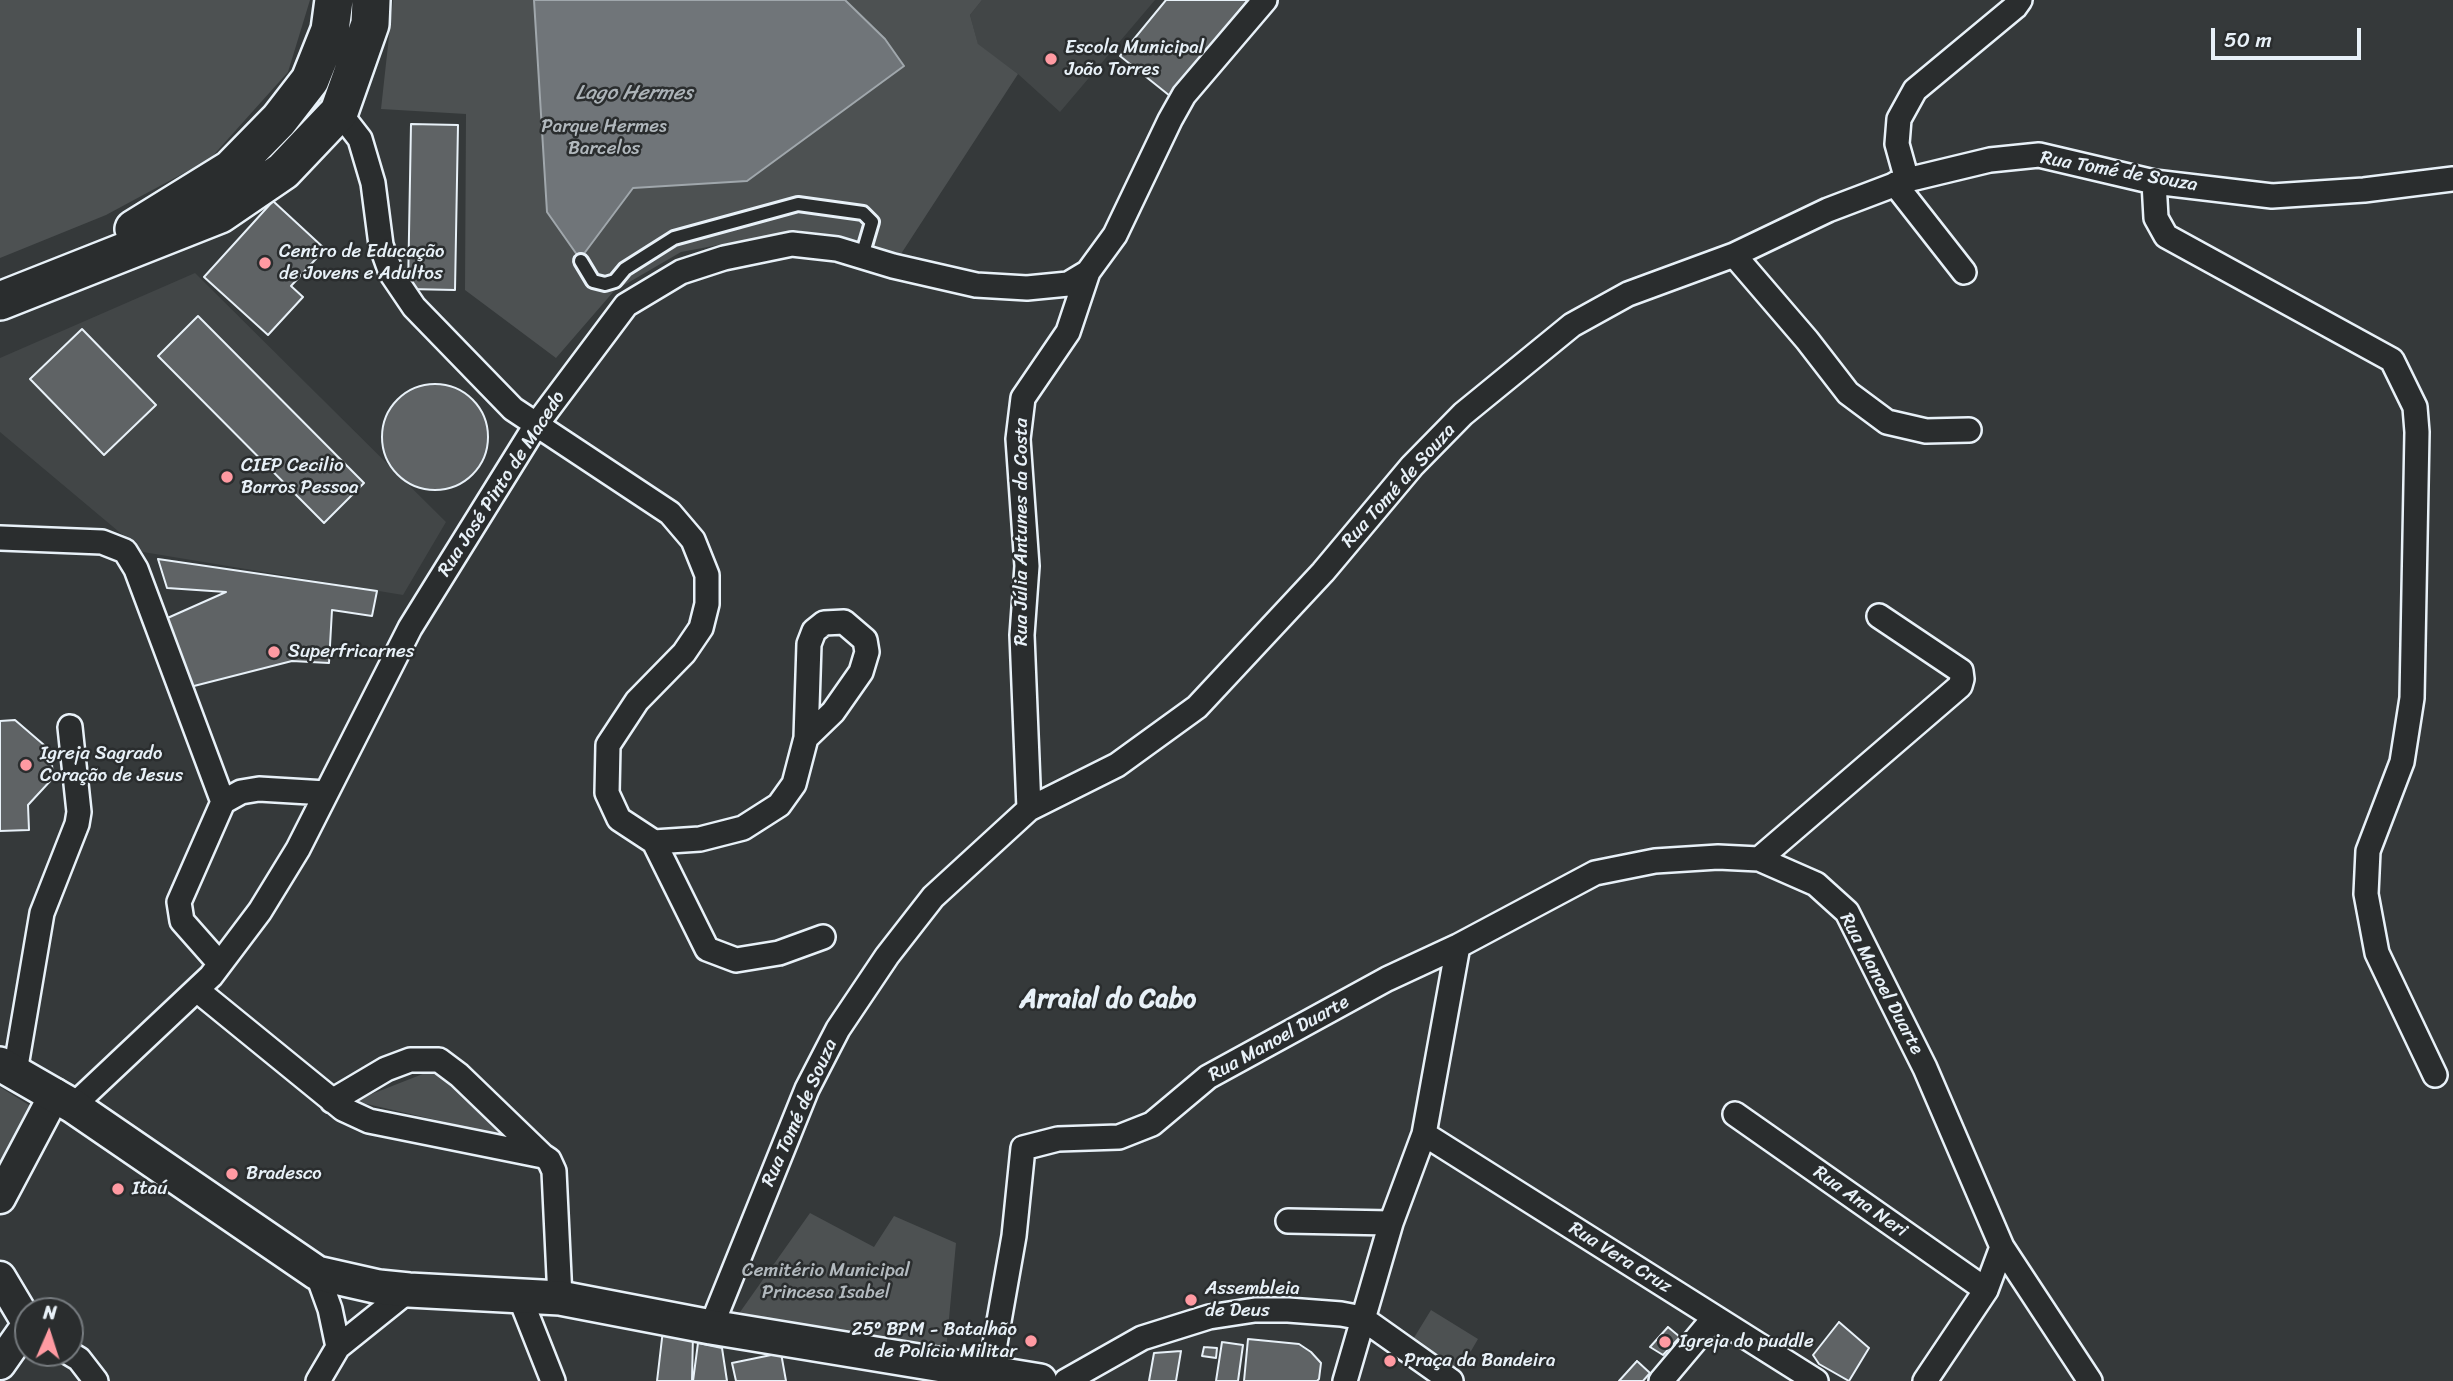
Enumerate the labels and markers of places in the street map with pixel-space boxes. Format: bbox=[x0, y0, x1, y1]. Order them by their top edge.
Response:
place label: Escola Municipal João Torres bbox=[1065, 37, 1204, 81]
marker: Escola Municipal João Torres bbox=[1043, 51, 1059, 67]
place label: Centro de Educação de Jovens e Adultos bbox=[279, 241, 444, 285]
marker: Centro de Educação de Jovens e Adultos bbox=[257, 255, 273, 271]
place label: CIEP Cecilio Barros Pessoa bbox=[241, 455, 358, 499]
marker: CIEP Cecilio Barros Pessoa bbox=[219, 469, 235, 485]
place label: Superfricarnes bbox=[288, 641, 415, 663]
marker: Superfricarnes bbox=[266, 644, 282, 660]
place label: Igreja Sagrado Coração de Jesus bbox=[40, 743, 183, 787]
marker: Igreja Sagrado Coração de Jesus bbox=[18, 757, 34, 773]
place label: Bradesco bbox=[246, 1163, 322, 1185]
marker: Bradesco bbox=[224, 1166, 240, 1182]
place label: Itaú bbox=[132, 1178, 168, 1200]
marker: Itaú bbox=[110, 1181, 126, 1197]
place label: Assembleia de Deus bbox=[1205, 1278, 1300, 1322]
marker: Assembleia de Deus bbox=[1183, 1292, 1199, 1308]
place label: 25º BPM - Batalhão de Polícia Militar bbox=[852, 1319, 1017, 1363]
place label: Igreja do puddle bbox=[1679, 1331, 1814, 1353]
marker: 25º BPM - Batalhão de Polícia Militar bbox=[1023, 1333, 1039, 1349]
marker: Igreja do puddle bbox=[1657, 1334, 1673, 1350]
place label: Praça da Bandeira bbox=[1404, 1350, 1555, 1372]
marker: Praça da Bandeira bbox=[1382, 1353, 1398, 1369]

